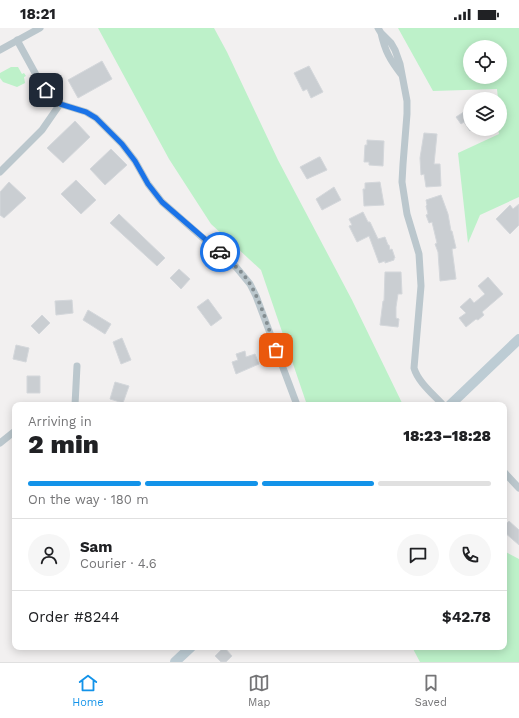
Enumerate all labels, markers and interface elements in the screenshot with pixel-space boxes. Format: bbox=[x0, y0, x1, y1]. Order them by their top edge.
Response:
text: 18:21 bbox=[20, 5, 56, 23]
map controls bbox=[463, 40, 507, 136]
button: locate bbox=[463, 40, 507, 84]
pin bbox=[29, 73, 63, 107]
icon: home bbox=[35, 79, 57, 101]
button: layers bbox=[463, 92, 507, 136]
courier bbox=[200, 232, 240, 272]
icon: car bbox=[209, 241, 231, 263]
pin bbox=[259, 333, 293, 367]
icon: bag bbox=[265, 339, 287, 361]
text: Arriving in bbox=[28, 414, 92, 429]
text: 18:23–18:28 bbox=[403, 427, 491, 445]
text: 2 min bbox=[28, 429, 99, 459]
text: On the way · 180 m bbox=[28, 492, 149, 507]
button: person bbox=[28, 534, 70, 576]
button: chat bbox=[397, 534, 439, 576]
button: phone bbox=[449, 534, 491, 576]
text: Sam bbox=[80, 538, 112, 556]
text: Courier · 4.6 bbox=[80, 556, 157, 571]
text: Order #8244 bbox=[28, 608, 119, 626]
text: $42.78 bbox=[442, 608, 491, 626]
tab: Home bbox=[72, 672, 104, 709]
tab: Map bbox=[248, 672, 270, 709]
tab: Saved bbox=[415, 672, 447, 709]

